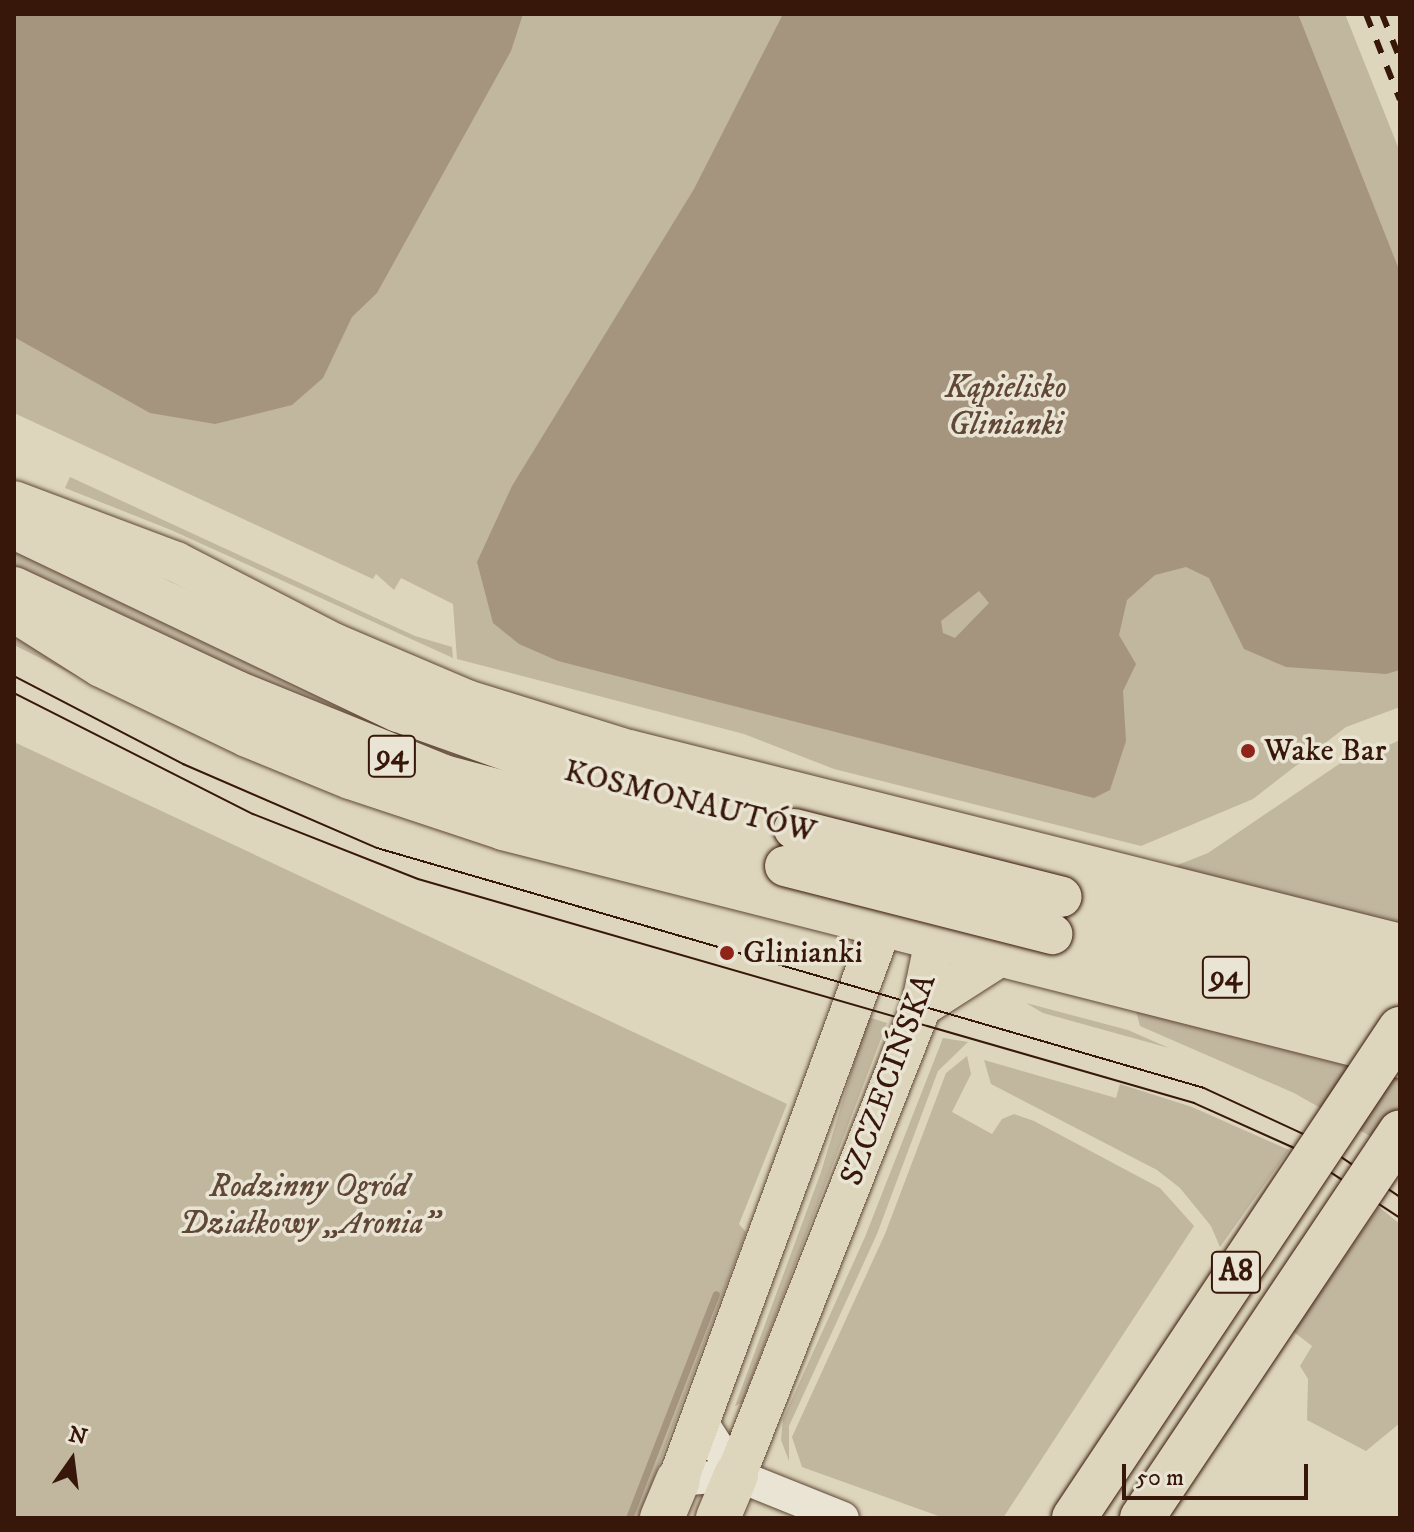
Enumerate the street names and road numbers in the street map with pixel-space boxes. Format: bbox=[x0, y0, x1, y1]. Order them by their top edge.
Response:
road number: 94 bbox=[366, 730, 418, 782]
street label: KOSMONAUTÓW bbox=[560, 752, 820, 852]
road number: 94 bbox=[1200, 951, 1252, 1003]
street label: SZCZECIŃSKA bbox=[833, 969, 945, 1191]
road number: A8 bbox=[1210, 1246, 1262, 1298]

